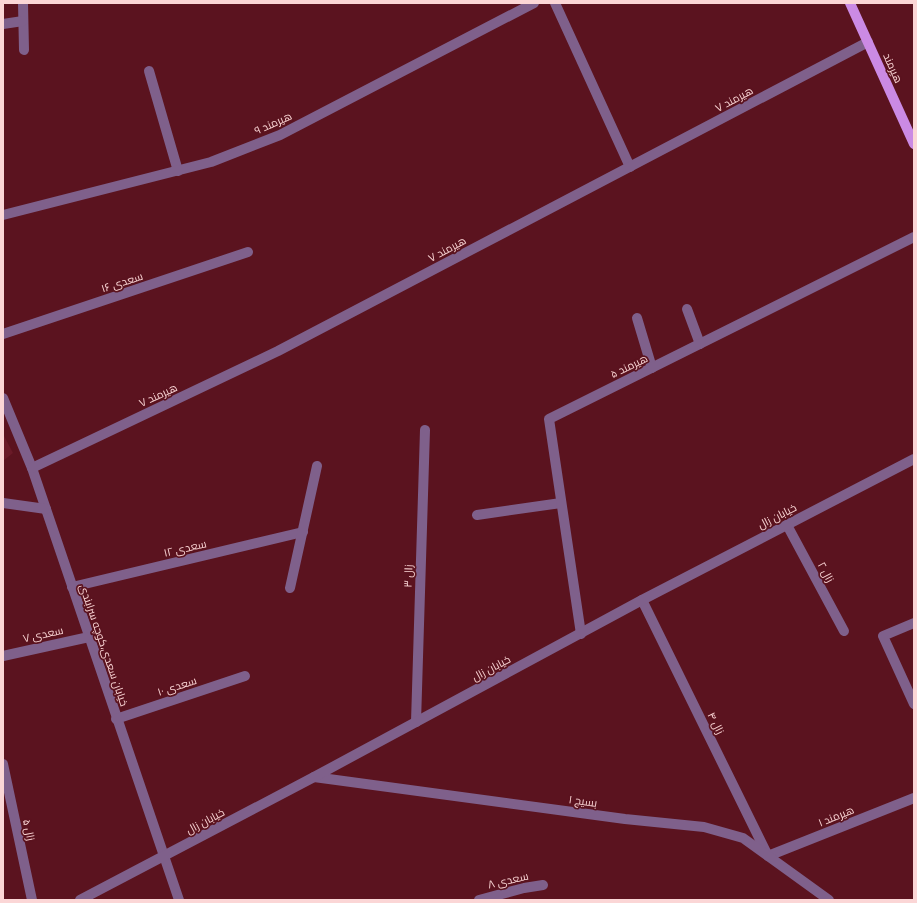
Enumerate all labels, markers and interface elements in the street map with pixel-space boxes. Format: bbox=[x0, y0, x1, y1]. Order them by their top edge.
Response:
street label: هیرمند bbox=[880, 51, 905, 85]
street label: هیرمند ٧ bbox=[713, 84, 755, 115]
street label: هیرمند ٩ bbox=[252, 109, 294, 137]
street label: هیرمند ٧ bbox=[426, 234, 468, 265]
street label: سعدی ۱۶ bbox=[100, 270, 145, 295]
street label: هیرمند ۵ bbox=[608, 352, 650, 381]
street label: هیرمند ٧ bbox=[137, 381, 179, 410]
street label: خیابان زال bbox=[756, 501, 799, 532]
street label: سعدی ۱۲ bbox=[162, 537, 208, 560]
street label: زال ۲ bbox=[815, 560, 836, 585]
street label: زال ۳ bbox=[402, 564, 415, 588]
street label: خیابان سعدی،کوچه سرابندی bbox=[77, 582, 131, 708]
street label: سعدی ۷ bbox=[22, 624, 65, 645]
street label: خیابان زال bbox=[470, 653, 513, 684]
street label: سعدی ۱۰ bbox=[156, 674, 198, 699]
street label: زال ۴ bbox=[705, 710, 726, 737]
street label: بسیج ۱ bbox=[568, 793, 598, 811]
street label: هیرمند ۱ bbox=[816, 803, 856, 829]
street label: خیابان زال bbox=[184, 806, 227, 837]
street label: زال ۵ bbox=[20, 818, 37, 842]
street label: سعدی ۸ bbox=[487, 870, 530, 891]

